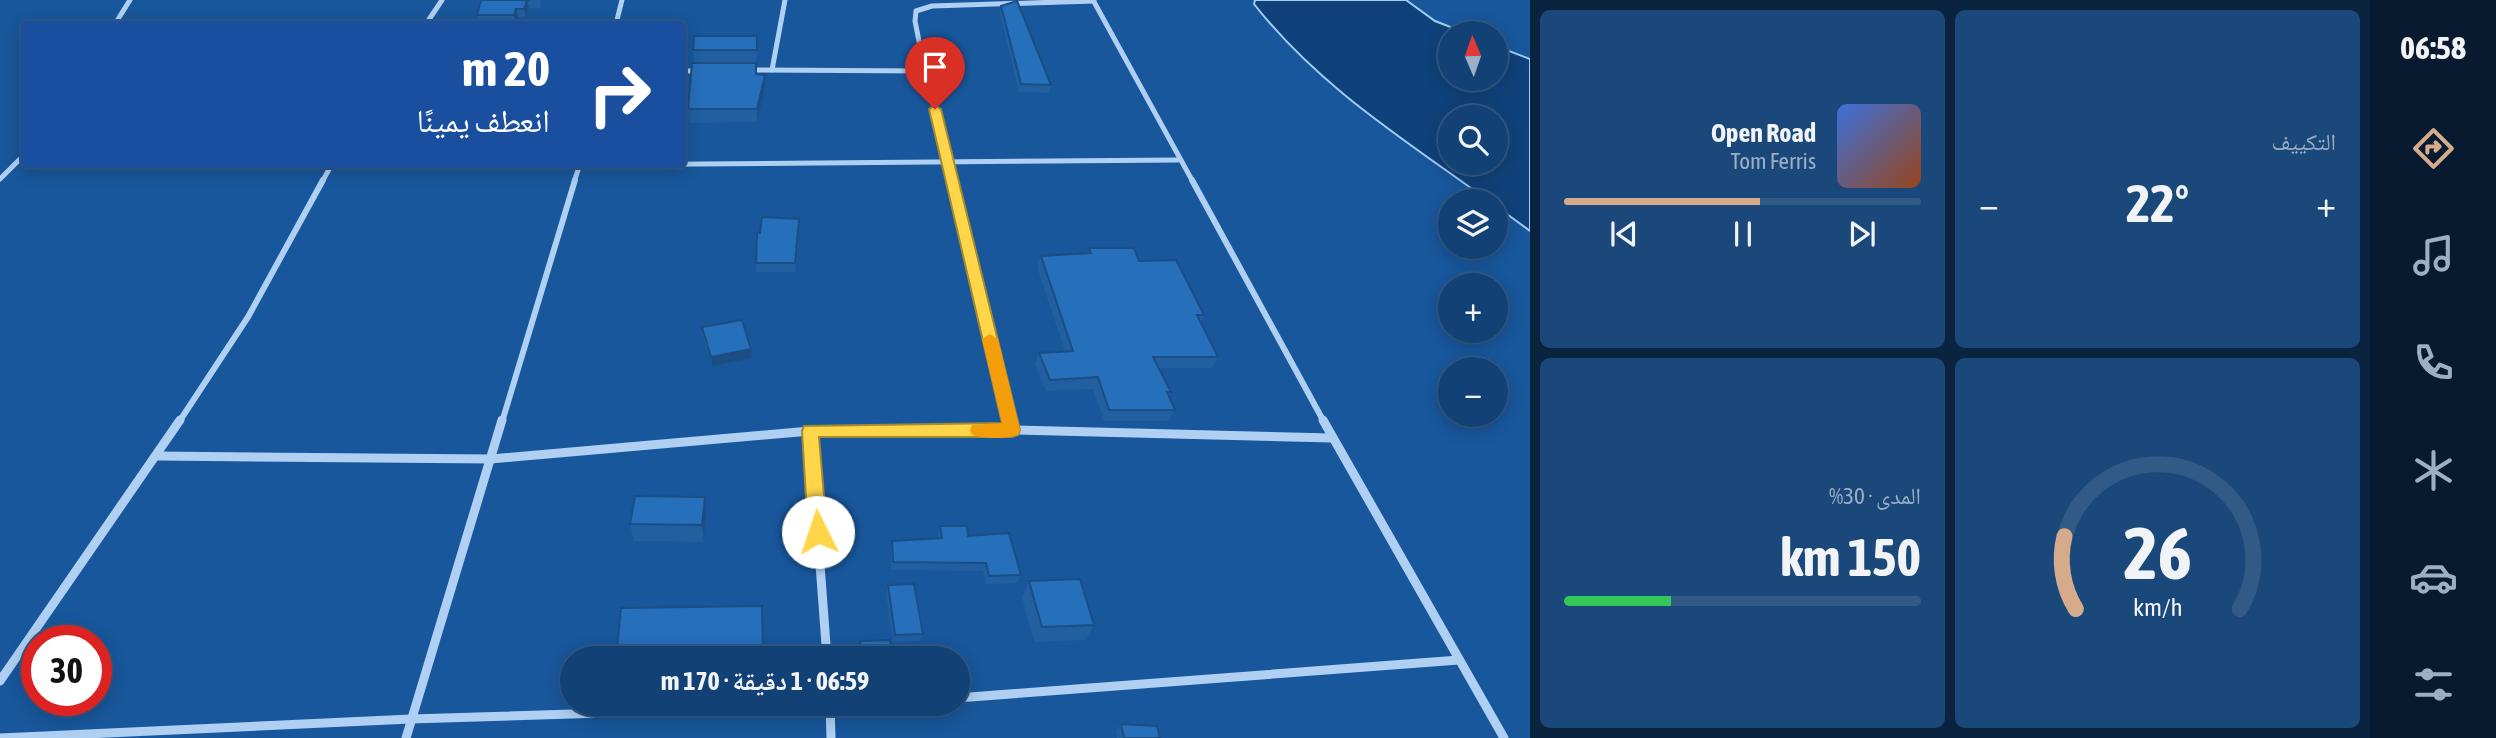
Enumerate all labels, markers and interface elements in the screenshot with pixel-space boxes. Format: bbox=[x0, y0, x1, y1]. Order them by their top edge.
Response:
north arrow bbox=[1438, 21, 1508, 91]
map controls bbox=[1438, 21, 1508, 427]
text: 06:58 bbox=[2400, 29, 2466, 66]
pin bbox=[905, 37, 965, 109]
text: 20 m bbox=[462, 40, 550, 96]
icon: arrive bbox=[916, 48, 954, 86]
icon: right bbox=[574, 49, 665, 140]
text: انعطف يمينًا bbox=[417, 102, 550, 139]
button: search bbox=[1438, 105, 1508, 175]
text: Open Road bbox=[1711, 118, 1816, 148]
icon: directions bbox=[2409, 124, 2458, 173]
text: التكييف bbox=[2271, 129, 2336, 155]
text: Tom Ferris bbox=[1731, 148, 1816, 174]
text: 22° bbox=[2126, 173, 2189, 233]
text: − bbox=[1979, 182, 1999, 225]
text: + bbox=[2316, 182, 2336, 225]
button: layers bbox=[1438, 189, 1508, 259]
icon: previous bbox=[1605, 215, 1643, 253]
icon: pause bbox=[1724, 215, 1762, 253]
icon: next bbox=[1843, 215, 1881, 253]
icon: music bbox=[2409, 231, 2458, 280]
button: + bbox=[1438, 273, 1508, 343]
icon: phone bbox=[2409, 338, 2458, 387]
button: − bbox=[1438, 357, 1508, 427]
icon: climate bbox=[2409, 446, 2458, 495]
text: المدى · 30% bbox=[1829, 483, 1921, 509]
position arrow bbox=[781, 495, 855, 569]
text: 26 bbox=[2123, 511, 2192, 594]
text: 150 km bbox=[1780, 527, 1921, 587]
icon: car bbox=[2409, 553, 2458, 602]
text: km/h bbox=[2133, 593, 2182, 621]
speed limit sign: 30 bbox=[21, 625, 112, 716]
icon: filters bbox=[2409, 660, 2458, 709]
text: 06:59 · 1 دقيقة · 170 m bbox=[661, 666, 869, 696]

